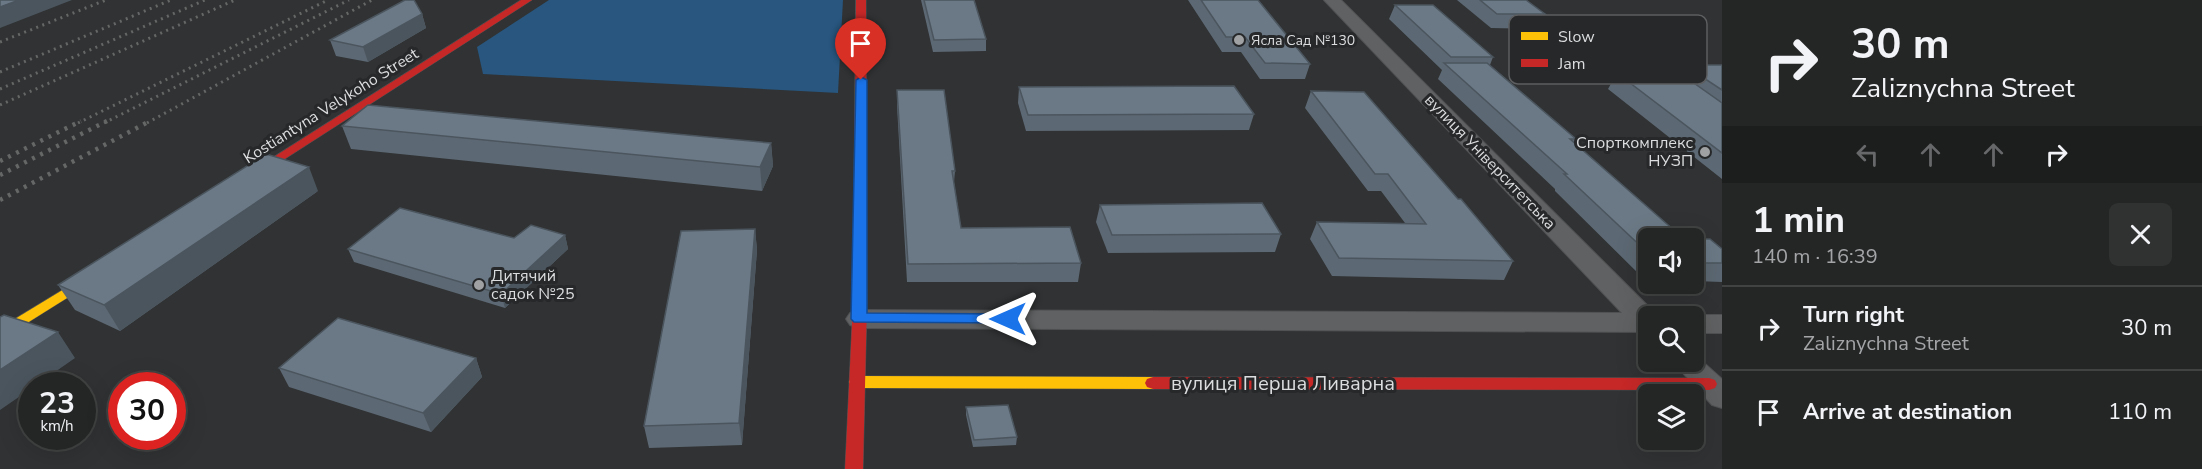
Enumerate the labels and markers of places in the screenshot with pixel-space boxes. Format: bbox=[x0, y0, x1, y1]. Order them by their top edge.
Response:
pin bbox=[835, 18, 886, 80]
place label: Ясла Сад №130 bbox=[1251, 31, 1355, 50]
marker: Ясла Сад №130 bbox=[1232, 33, 1246, 47]
place label: Спорткомплекс НУЗП bbox=[1576, 132, 1693, 172]
marker: Спорткомплекс НУЗП bbox=[1698, 145, 1712, 159]
place label: Дитячий садок №25 bbox=[491, 265, 575, 305]
marker: Дитячий садок №25 bbox=[472, 278, 486, 292]

